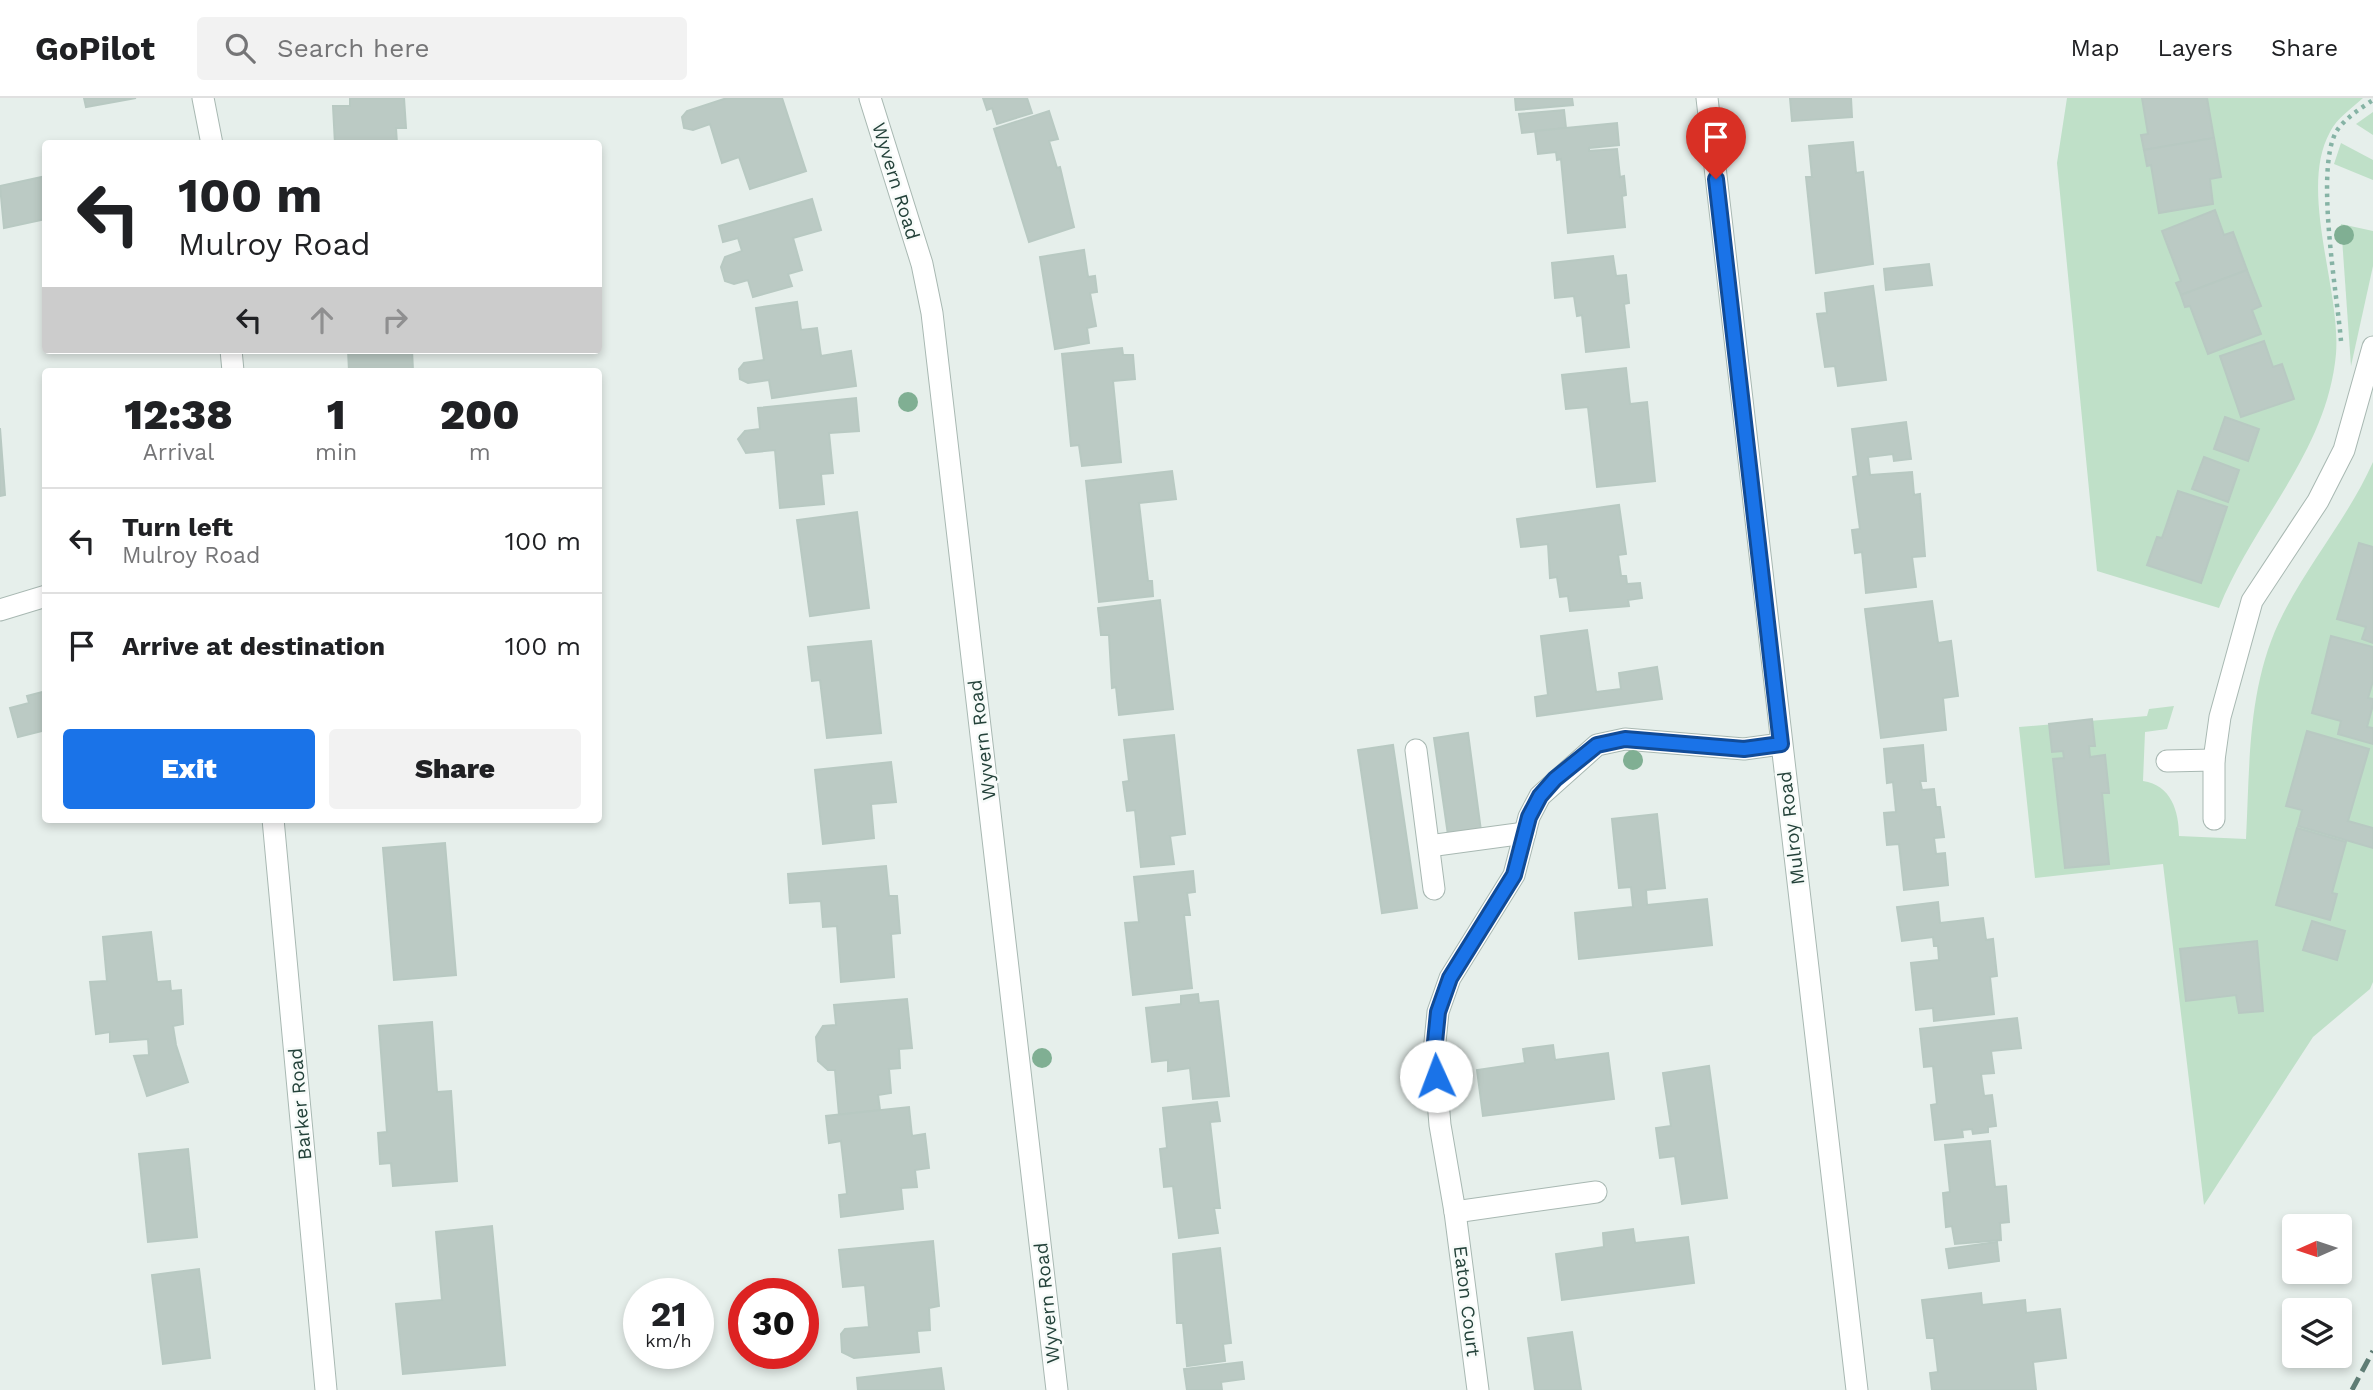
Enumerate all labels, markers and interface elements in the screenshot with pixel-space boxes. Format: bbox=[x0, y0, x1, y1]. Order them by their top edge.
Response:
search box bbox=[197, 17, 687, 80]
text: GoPilot bbox=[35, 29, 155, 68]
icon: search bbox=[221, 29, 259, 67]
text: Search here bbox=[277, 33, 429, 63]
text: Map bbox=[2071, 34, 2119, 62]
text: Layers bbox=[2157, 34, 2233, 62]
text: Share bbox=[2271, 34, 2338, 62]
pin bbox=[1686, 107, 1746, 179]
icon: arrive bbox=[1697, 118, 1735, 156]
street label: Wyvern Road bbox=[867, 120, 925, 242]
text: 100 m bbox=[178, 166, 322, 224]
icon: left bbox=[63, 168, 154, 259]
text: Mulroy Road bbox=[178, 225, 371, 263]
icon: left bbox=[230, 301, 268, 339]
icon: ahead bbox=[303, 301, 341, 339]
icon: right bbox=[376, 301, 414, 339]
text: 12:38 bbox=[124, 390, 233, 439]
text: 1 bbox=[327, 390, 346, 439]
text: 200 bbox=[440, 390, 520, 439]
text: Arrival bbox=[143, 439, 214, 466]
text: min bbox=[315, 439, 357, 466]
text: m bbox=[469, 439, 491, 466]
text: Turn left bbox=[122, 512, 233, 542]
icon: left bbox=[63, 522, 101, 560]
text: 100 m bbox=[505, 526, 581, 556]
text: Mulroy Road bbox=[122, 542, 260, 569]
icon: arrive bbox=[63, 627, 101, 665]
text: Arrive at destination bbox=[122, 631, 385, 661]
text: 100 m bbox=[505, 631, 581, 661]
street label: Wyvern Road bbox=[963, 678, 1001, 802]
button: Exit bbox=[63, 729, 315, 809]
button: Share bbox=[329, 729, 581, 809]
street label: Mulroy Road bbox=[1773, 770, 1809, 886]
position arrow bbox=[1399, 1039, 1473, 1113]
street label: Barker Road bbox=[284, 1047, 316, 1161]
north arrow bbox=[2282, 1214, 2352, 1284]
map controls bbox=[2282, 1214, 2352, 1368]
street label: Wyvern Road bbox=[1029, 1241, 1065, 1365]
street label: Eaton Court bbox=[1449, 1244, 1485, 1358]
speed limit sign: 30 bbox=[728, 1278, 819, 1369]
text: 21 bbox=[651, 1293, 686, 1335]
button: layers bbox=[2282, 1298, 2352, 1368]
text: km/h bbox=[645, 1330, 692, 1351]

